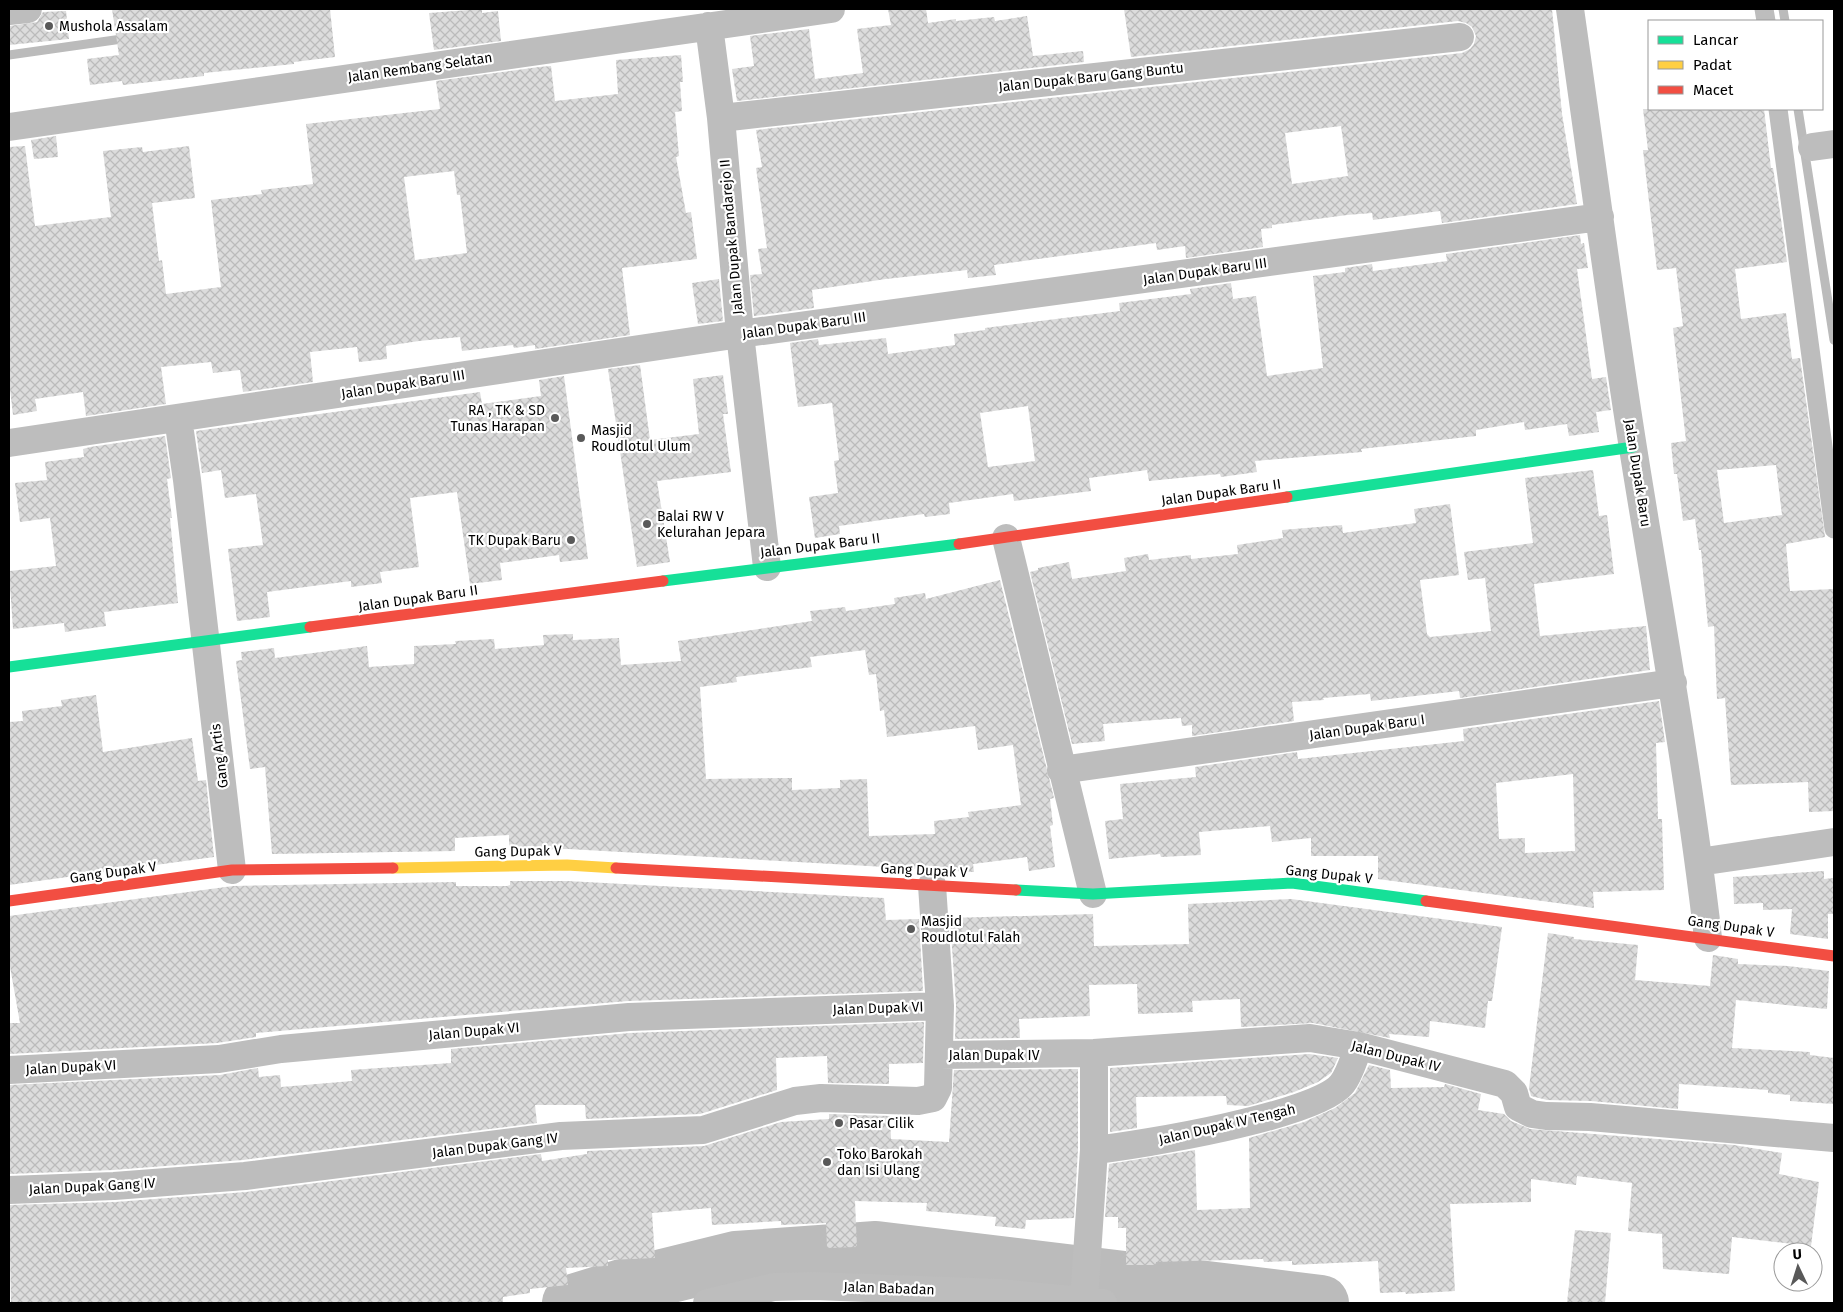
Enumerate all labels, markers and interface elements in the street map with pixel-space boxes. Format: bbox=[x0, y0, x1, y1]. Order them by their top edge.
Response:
place label: Mushola Assalam bbox=[59, 18, 168, 35]
marker: Mushola Assalam bbox=[43, 20, 55, 32]
legend bbox=[1648, 20, 1823, 110]
text: Lancar bbox=[1693, 31, 1738, 49]
street label: Jalan Rembang Selatan bbox=[347, 49, 493, 86]
text: Padat bbox=[1693, 56, 1732, 74]
street label: Jalan Dupak Baru Gang Buntu bbox=[998, 59, 1185, 96]
text: Macet bbox=[1693, 81, 1734, 99]
street label: Jalan Dupak Bandarejo II bbox=[716, 158, 747, 315]
street label: Jalan Dupak Baru III bbox=[1142, 254, 1268, 289]
street label: Jalan Dupak Baru III bbox=[741, 308, 867, 343]
street label: Jalan Dupak Baru III bbox=[340, 366, 466, 403]
place label: RA , TK & SD Tunas Harapan bbox=[451, 402, 545, 435]
marker: RA , TK & SD Tunas Harapan bbox=[549, 412, 561, 424]
street label: Jalan Dupak Baru bbox=[1621, 418, 1654, 528]
place label: Masjid Roudlotul Ulum bbox=[591, 422, 691, 455]
marker: Masjid Roudlotul Ulum bbox=[575, 432, 587, 444]
street label: Jalan Dupak Baru II bbox=[1160, 476, 1282, 509]
place label: Balai RW V Kelurahan Jepara bbox=[657, 508, 765, 541]
marker: Balai RW V Kelurahan Jepara bbox=[641, 518, 653, 530]
street label: Jalan Dupak Baru II bbox=[759, 530, 881, 561]
place label: TK Dupak Baru bbox=[468, 532, 561, 549]
marker: TK Dupak Baru bbox=[565, 534, 577, 546]
street label: Jalan Dupak Baru II bbox=[357, 582, 479, 615]
street label: Jalan Dupak Baru I bbox=[1308, 711, 1426, 744]
street label: Gang Artis bbox=[207, 722, 232, 789]
street label: Gang Dupak V bbox=[474, 842, 562, 861]
street label: Gang Dupak V bbox=[69, 858, 158, 887]
street label: Gang Dupak V bbox=[880, 860, 968, 881]
street label: Gang Dupak V bbox=[1285, 861, 1373, 888]
street label: Gang Dupak V bbox=[1687, 912, 1776, 941]
place label: Masjid Roudlotul Falah bbox=[921, 913, 1021, 946]
marker: Masjid Roudlotul Falah bbox=[905, 923, 917, 935]
street label: Jalan Dupak VI bbox=[832, 998, 924, 1019]
street label: Jalan Dupak VI bbox=[428, 1019, 520, 1044]
street label: Jalan Dupak IV bbox=[1350, 1037, 1442, 1076]
street label: Jalan Dupak IV bbox=[948, 1047, 1040, 1064]
street label: Jalan Dupak VI bbox=[25, 1057, 117, 1078]
street label: Jalan Dupak IV Tengah bbox=[1157, 1100, 1297, 1149]
place label: Pasar Cilik bbox=[849, 1115, 915, 1132]
marker: Pasar Cilik bbox=[833, 1117, 845, 1129]
street label: Jalan Dupak Gang IV bbox=[431, 1129, 559, 1162]
place label: Toko Barokah dan Isi Ulang bbox=[837, 1146, 923, 1179]
marker: Toko Barokah dan Isi Ulang bbox=[821, 1156, 833, 1168]
street label: Jalan Dupak Gang IV bbox=[28, 1175, 156, 1198]
north arrow bbox=[1773, 1242, 1823, 1292]
text: U bbox=[1792, 1246, 1802, 1263]
street label: Jalan Babadan bbox=[843, 1278, 935, 1299]

